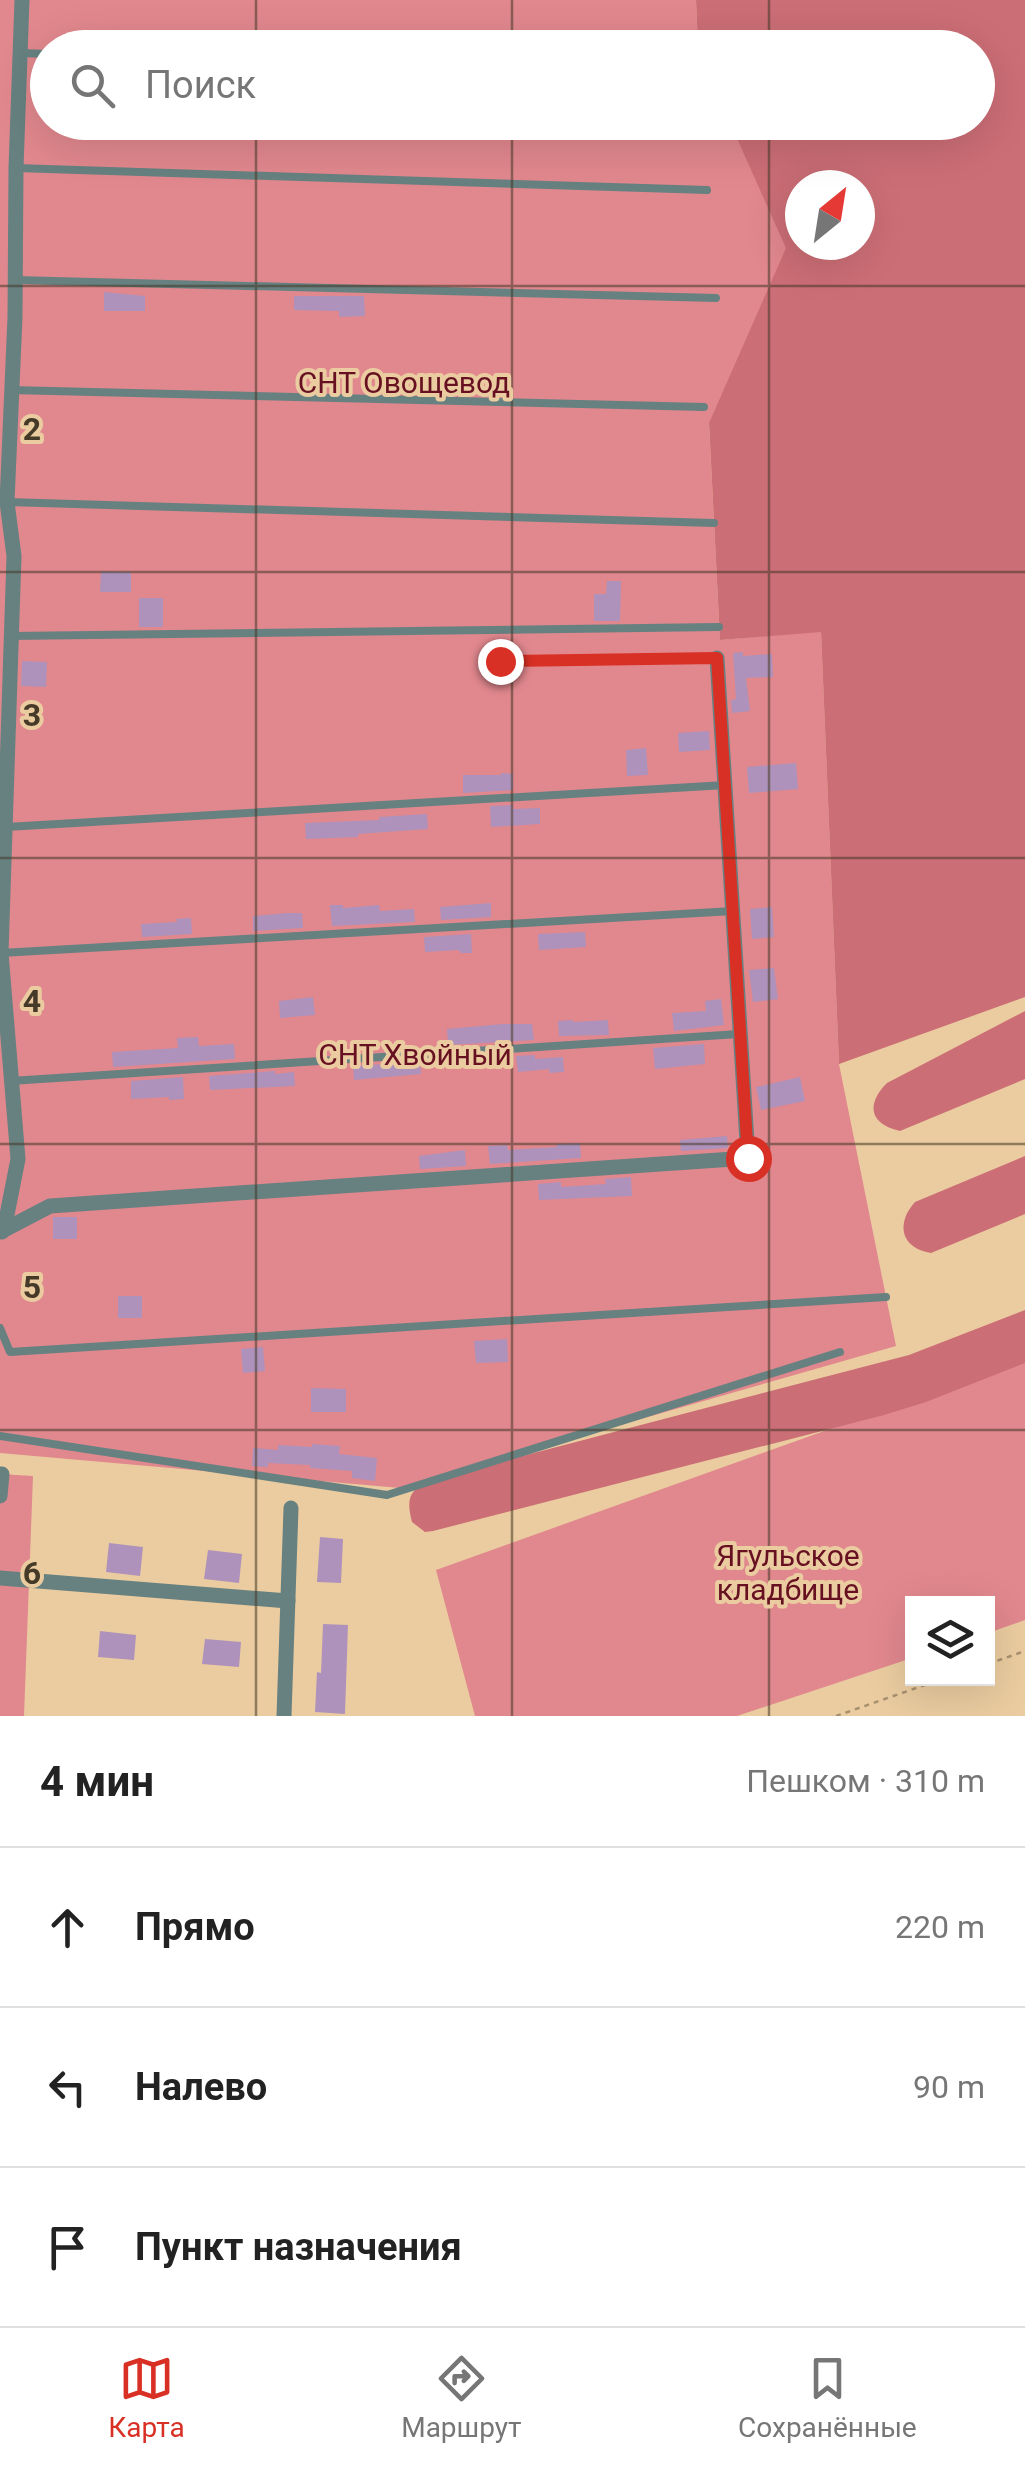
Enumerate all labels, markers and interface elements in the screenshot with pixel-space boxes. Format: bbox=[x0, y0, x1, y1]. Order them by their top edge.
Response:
search box bbox=[30, 30, 995, 140]
icon: search bbox=[65, 58, 120, 113]
text: Поиск bbox=[145, 63, 256, 107]
north arrow bbox=[785, 170, 875, 260]
park label: СНТ Овощевод bbox=[298, 365, 510, 400]
text: 2 bbox=[23, 410, 41, 448]
route end bbox=[478, 639, 524, 685]
text: 3 bbox=[23, 696, 41, 734]
text: 4 bbox=[23, 982, 41, 1020]
park label: СНТ Хвойный bbox=[318, 1037, 512, 1072]
route start bbox=[726, 1136, 772, 1182]
text: 5 bbox=[23, 1268, 41, 1306]
park label: Ягульское кладбище bbox=[716, 1538, 860, 1607]
text: 6 bbox=[23, 1554, 41, 1592]
map controls bbox=[905, 1596, 995, 1686]
button: layers bbox=[905, 1596, 995, 1686]
text: 4 мин bbox=[40, 1757, 154, 1806]
text: Пешком · 310 m bbox=[746, 1762, 985, 1800]
icon: ahead bbox=[40, 1900, 95, 1955]
text: Прямо bbox=[135, 1905, 255, 1949]
text: 220 m bbox=[895, 1908, 985, 1946]
icon: left bbox=[40, 2060, 95, 2115]
text: Налево bbox=[135, 2065, 267, 2109]
text: 90 m bbox=[913, 2068, 985, 2106]
icon: arrive bbox=[40, 2220, 95, 2275]
text: Пункт назначения bbox=[135, 2225, 462, 2269]
tab: Карта bbox=[108, 2351, 185, 2444]
tab: Маршрут bbox=[401, 2351, 522, 2444]
tab: Сохранённые bbox=[738, 2351, 917, 2444]

